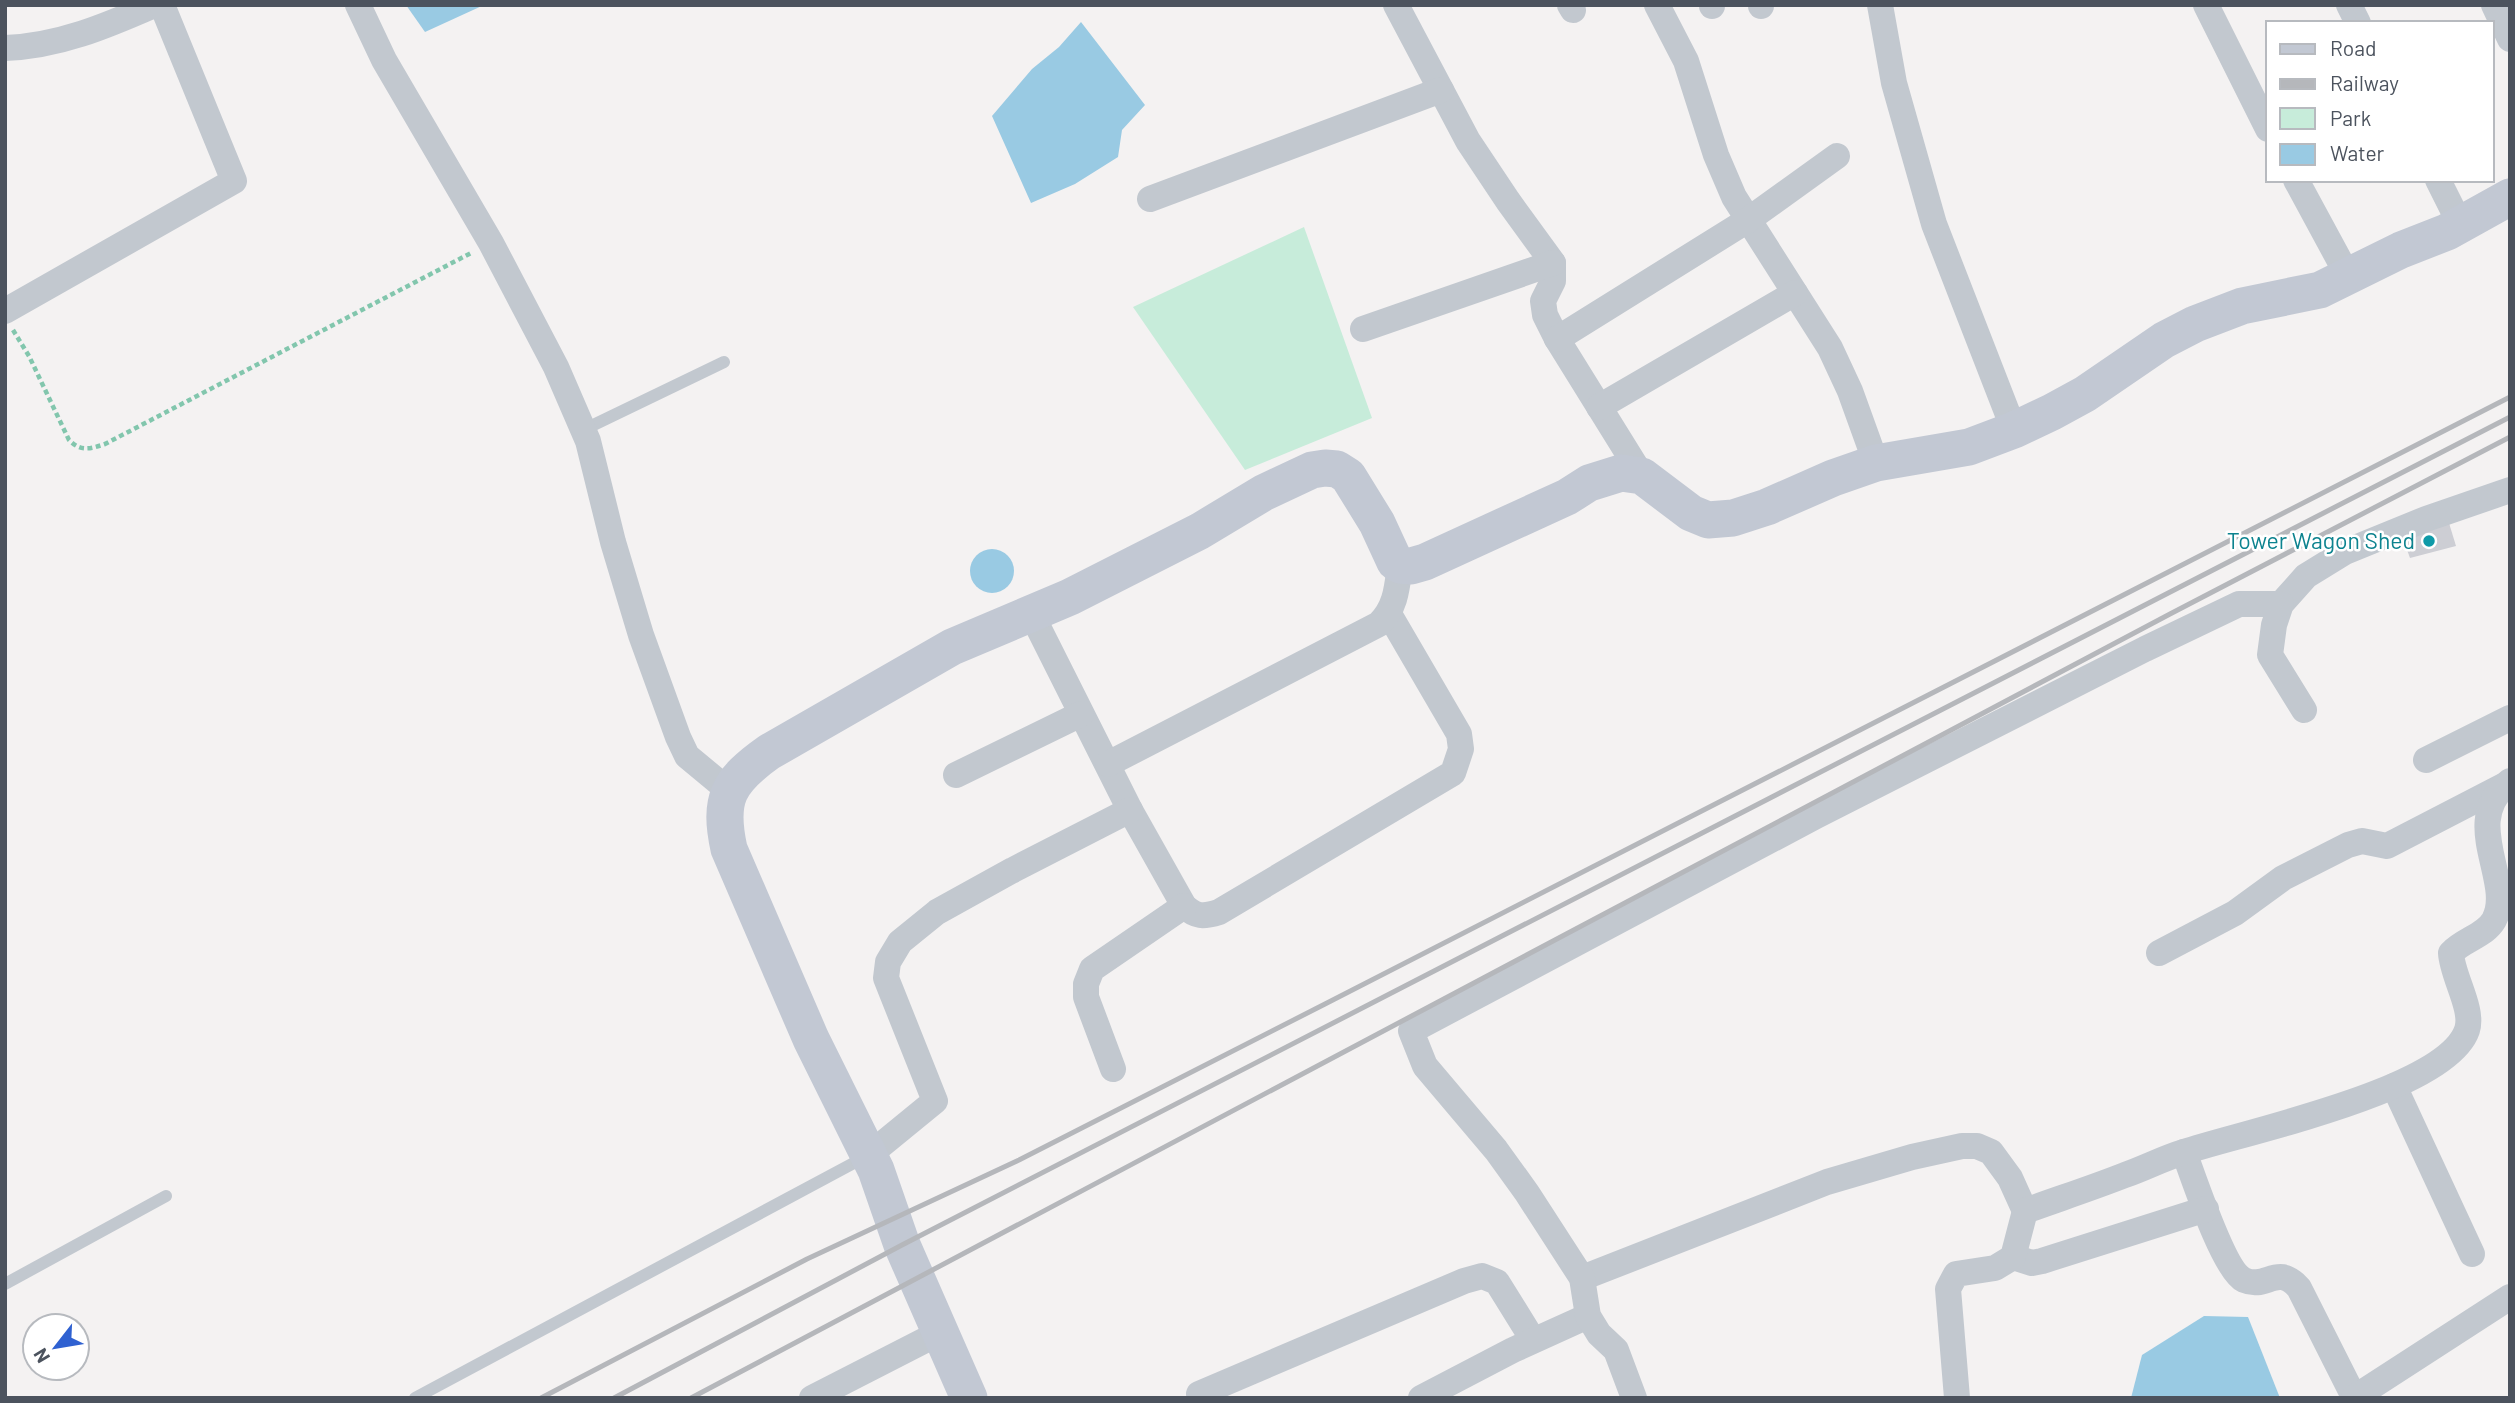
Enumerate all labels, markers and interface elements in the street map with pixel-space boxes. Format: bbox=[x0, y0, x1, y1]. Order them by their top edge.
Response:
legend bbox=[2266, 21, 2494, 182]
text: Road bbox=[2330, 35, 2376, 60]
text: Railway bbox=[2330, 70, 2399, 95]
text: Park bbox=[2330, 105, 2371, 130]
text: Water bbox=[2330, 140, 2385, 165]
place label: Tower Wagon Shed bbox=[2227, 526, 2415, 554]
marker: Tower Wagon Shed bbox=[2421, 533, 2437, 549]
north arrow bbox=[21, 1312, 91, 1382]
text: N bbox=[28, 1345, 54, 1367]

